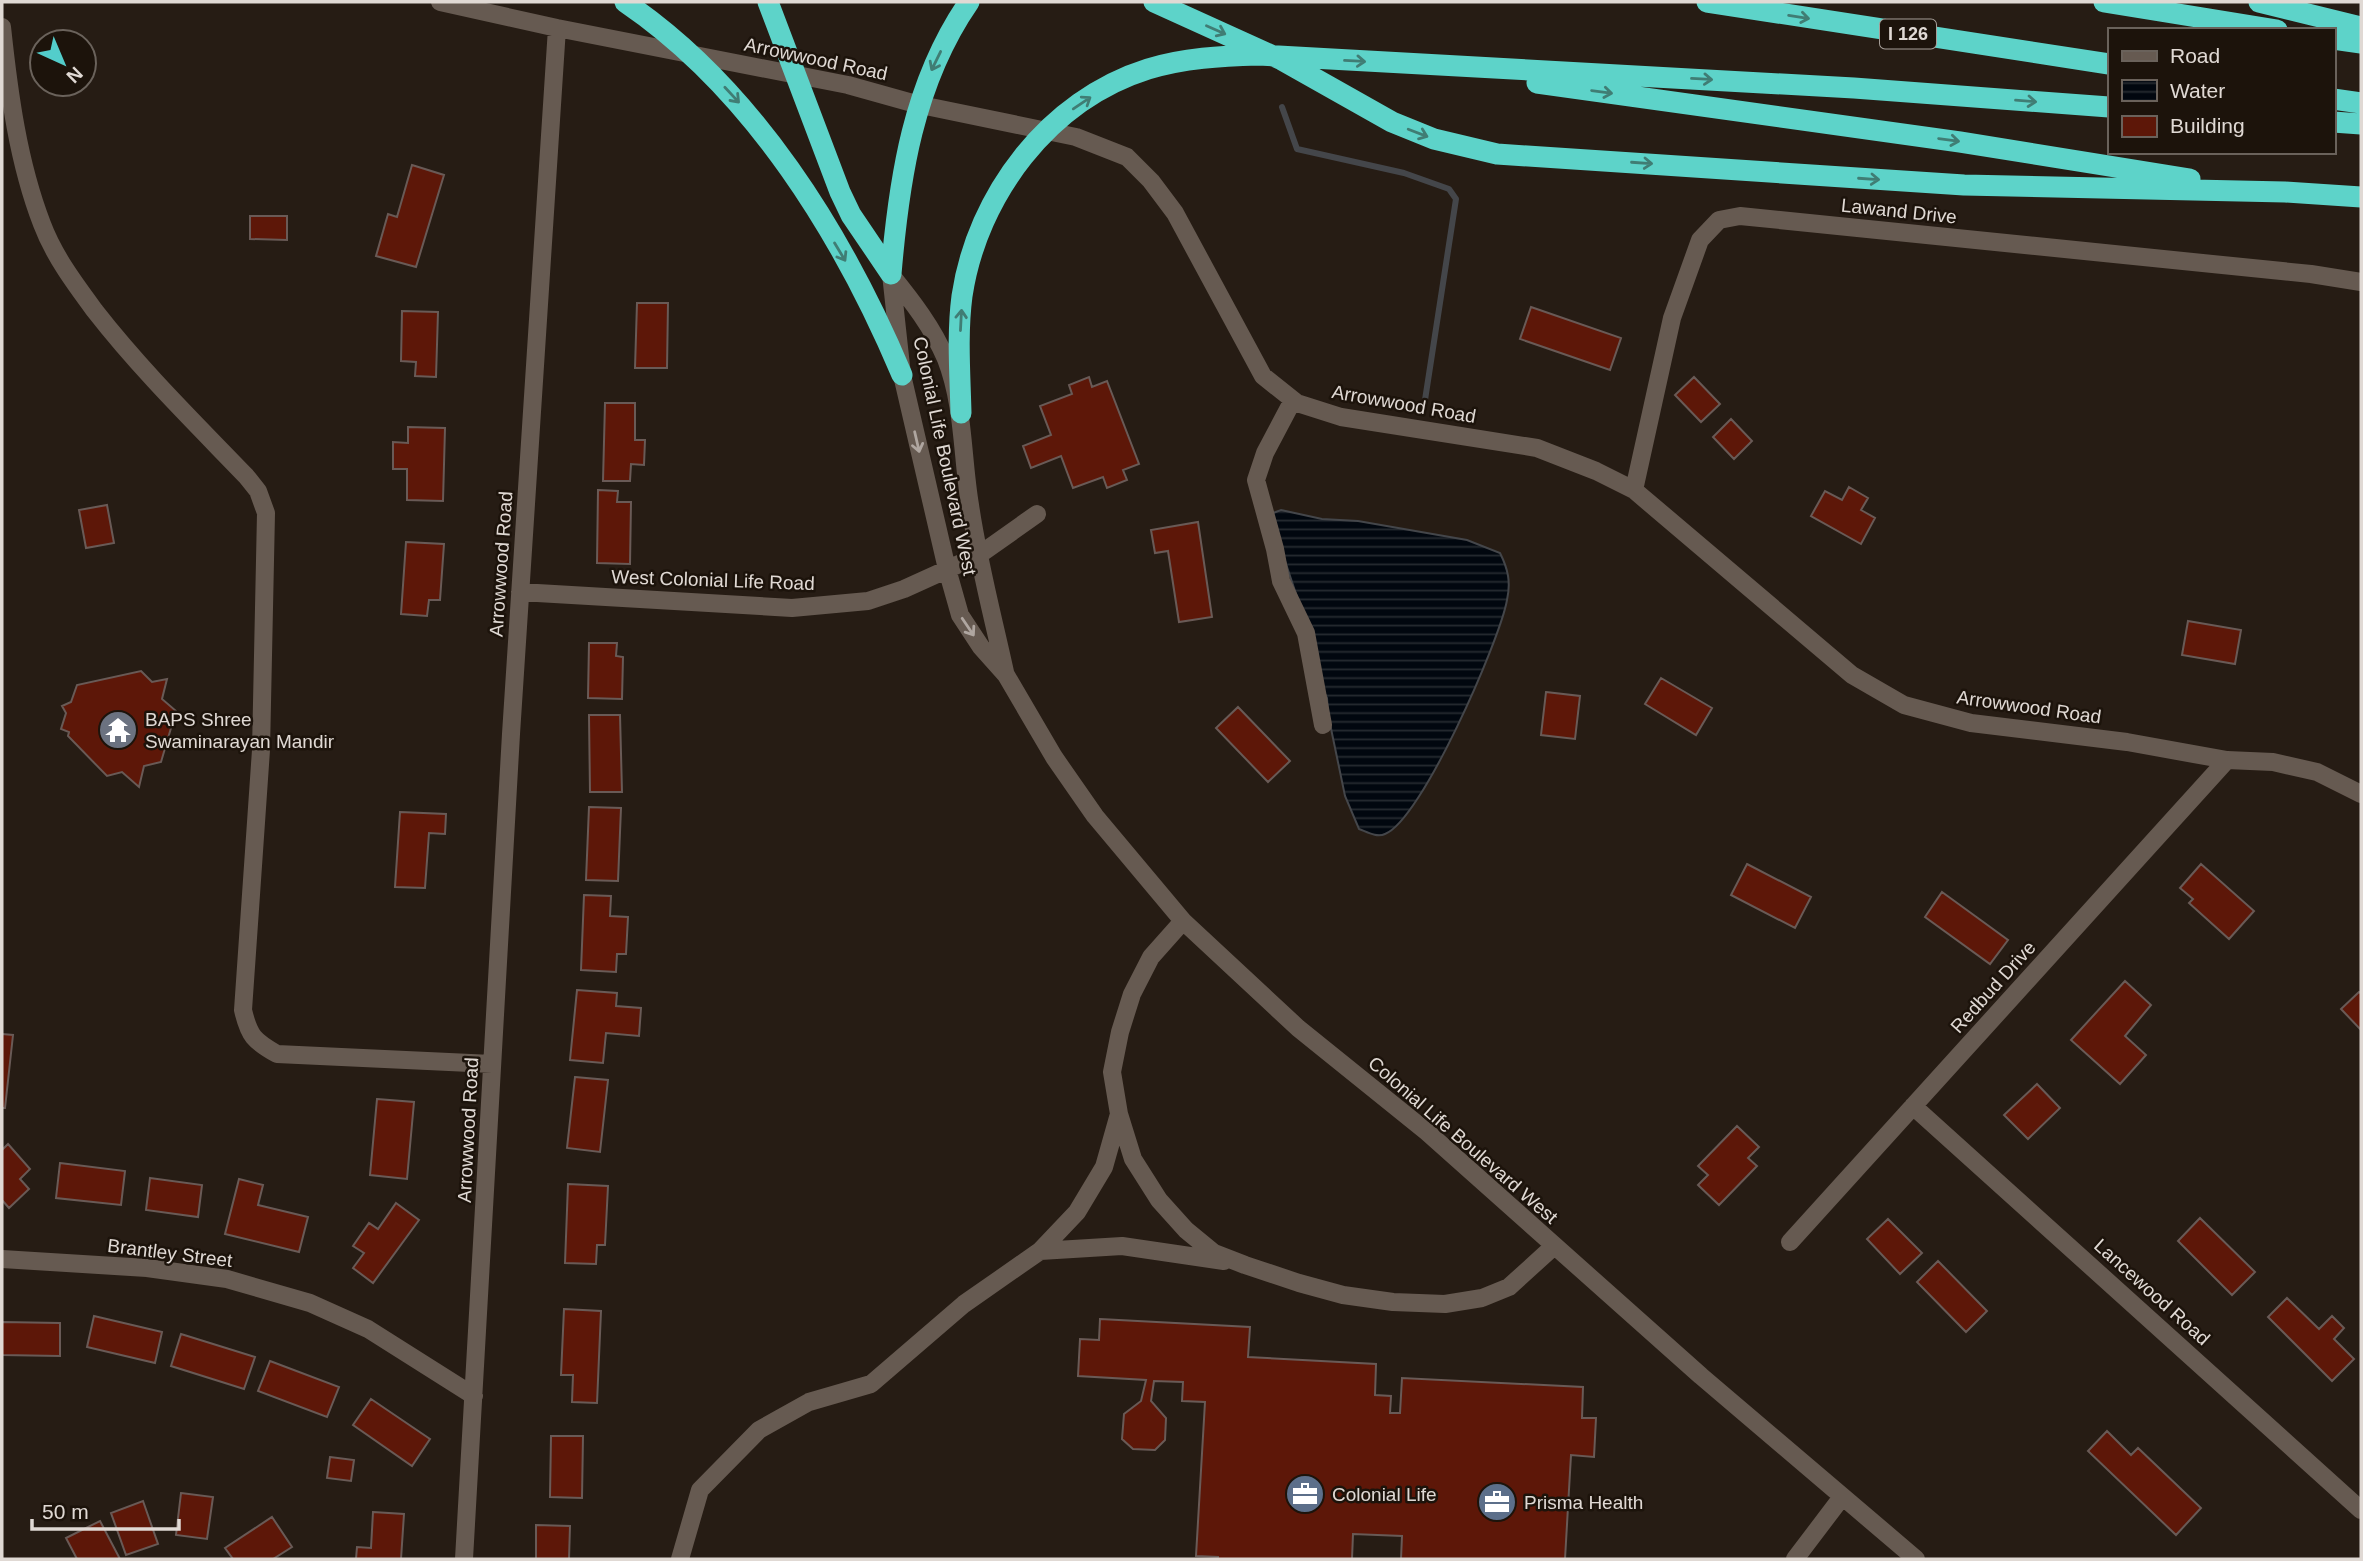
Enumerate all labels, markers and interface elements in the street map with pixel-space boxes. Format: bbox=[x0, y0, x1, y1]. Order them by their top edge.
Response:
one-way arrow bbox=[1787, 11, 1810, 24]
road number: I 126 bbox=[1880, 19, 1936, 48]
one-way arrow bbox=[1205, 24, 1226, 37]
north arrow bbox=[28, 28, 98, 98]
legend bbox=[2108, 28, 2335, 154]
street label: Arrowwood Road bbox=[743, 34, 889, 84]
text: Road bbox=[2170, 44, 2220, 67]
one-way arrow bbox=[928, 50, 942, 71]
one-way arrow bbox=[1343, 54, 1366, 67]
text: N bbox=[62, 63, 87, 87]
one-way arrow bbox=[1690, 73, 1713, 86]
text: Water bbox=[2170, 79, 2225, 102]
one-way arrow bbox=[723, 86, 740, 103]
one-way arrow bbox=[1590, 86, 1613, 99]
one-way arrow bbox=[2015, 95, 2038, 108]
one-way arrow bbox=[1071, 96, 1091, 110]
text: Building bbox=[2170, 114, 2245, 137]
one-way arrow bbox=[1407, 127, 1429, 140]
one-way arrow bbox=[1937, 134, 1960, 147]
one-way arrow bbox=[1631, 157, 1654, 170]
one-way arrow bbox=[1858, 173, 1880, 186]
street label: Lawand Drive bbox=[1840, 194, 1958, 228]
one-way arrow bbox=[833, 242, 848, 261]
one-way arrow bbox=[955, 309, 968, 332]
street label: Colonial Life Boulevard West bbox=[909, 335, 981, 578]
street label: Arrowwood Road bbox=[1330, 381, 1478, 427]
one-way arrow bbox=[911, 430, 924, 453]
street label: Arrowwood Road bbox=[485, 491, 517, 637]
street label: West Colonial Life Road bbox=[611, 566, 815, 594]
one-way arrow bbox=[960, 617, 975, 636]
street label: Arrowwood Road bbox=[1955, 686, 2103, 728]
temple icon: BAPS Shree Swaminarayan Mandir bbox=[97, 709, 139, 751]
place label: BAPS Shree Swaminarayan Mandir bbox=[145, 709, 335, 752]
street label: Redbud Drive bbox=[1946, 937, 2040, 1037]
street label: Colonial Life Boulevard West bbox=[1364, 1052, 1562, 1228]
street label: Arrowwood Road bbox=[454, 1057, 482, 1203]
street label: Brantley Street bbox=[106, 1235, 234, 1271]
street label: Lancewood Road bbox=[2090, 1235, 2214, 1349]
office icon: Colonial Life bbox=[1284, 1473, 1326, 1515]
office icon: Prisma Health bbox=[1476, 1481, 1518, 1523]
place label: Colonial Life bbox=[1332, 1484, 1437, 1505]
scale bar bbox=[32, 1488, 178, 1532]
place label: Prisma Health bbox=[1524, 1492, 1643, 1513]
text: 50 m bbox=[42, 1500, 89, 1523]

